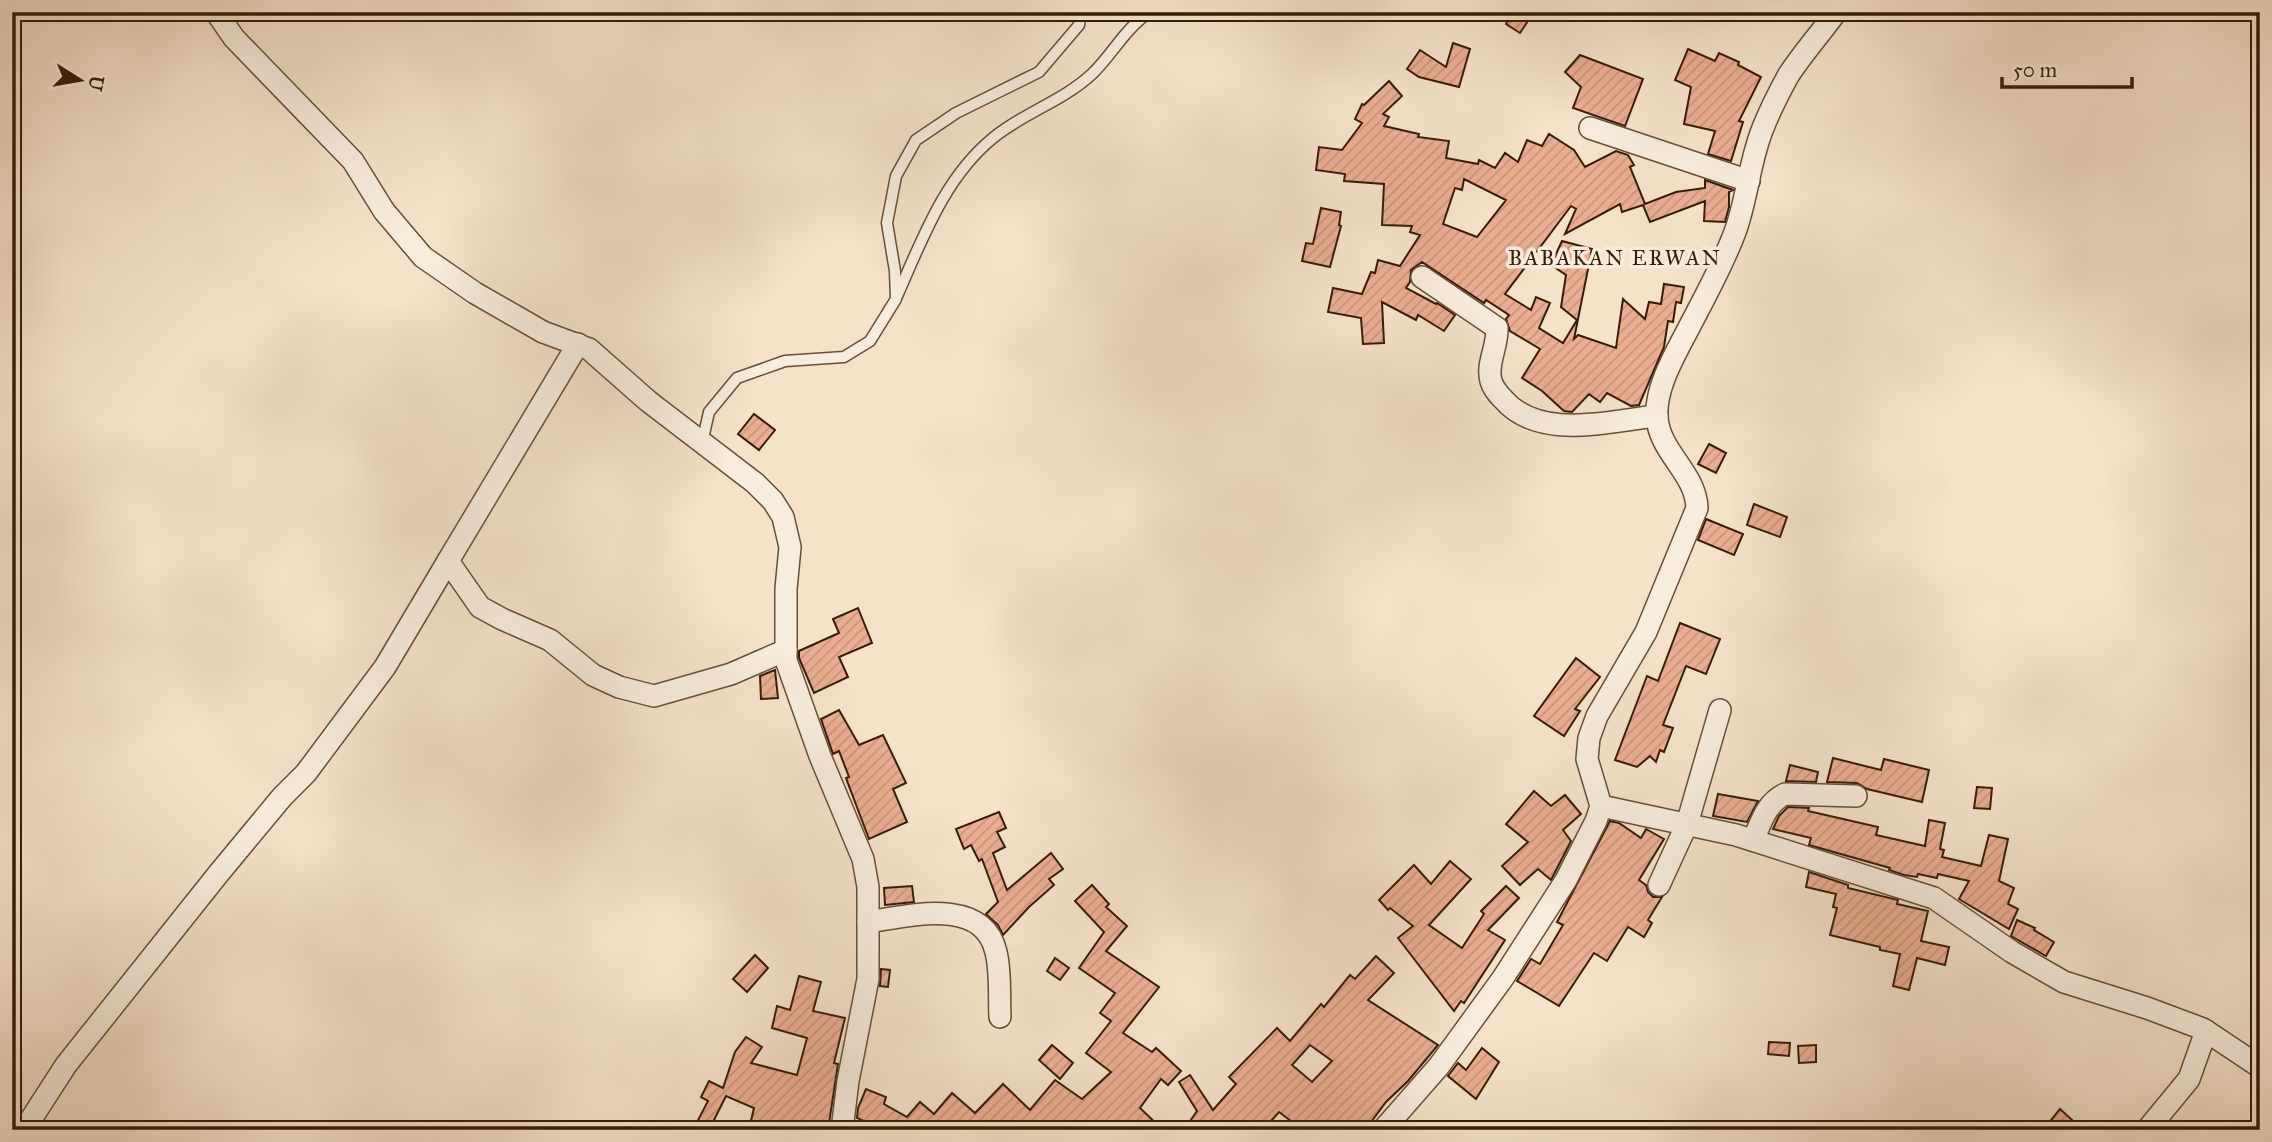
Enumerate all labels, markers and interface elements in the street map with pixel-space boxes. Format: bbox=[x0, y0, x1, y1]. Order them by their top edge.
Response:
north arrow bbox=[46, 46, 116, 116]
scale bar bbox=[2002, 46, 2132, 90]
text: 50 m bbox=[2013, 57, 2058, 83]
text: U bbox=[83, 74, 109, 94]
district label: BABAKAN ERWAN bbox=[1508, 245, 1722, 271]

